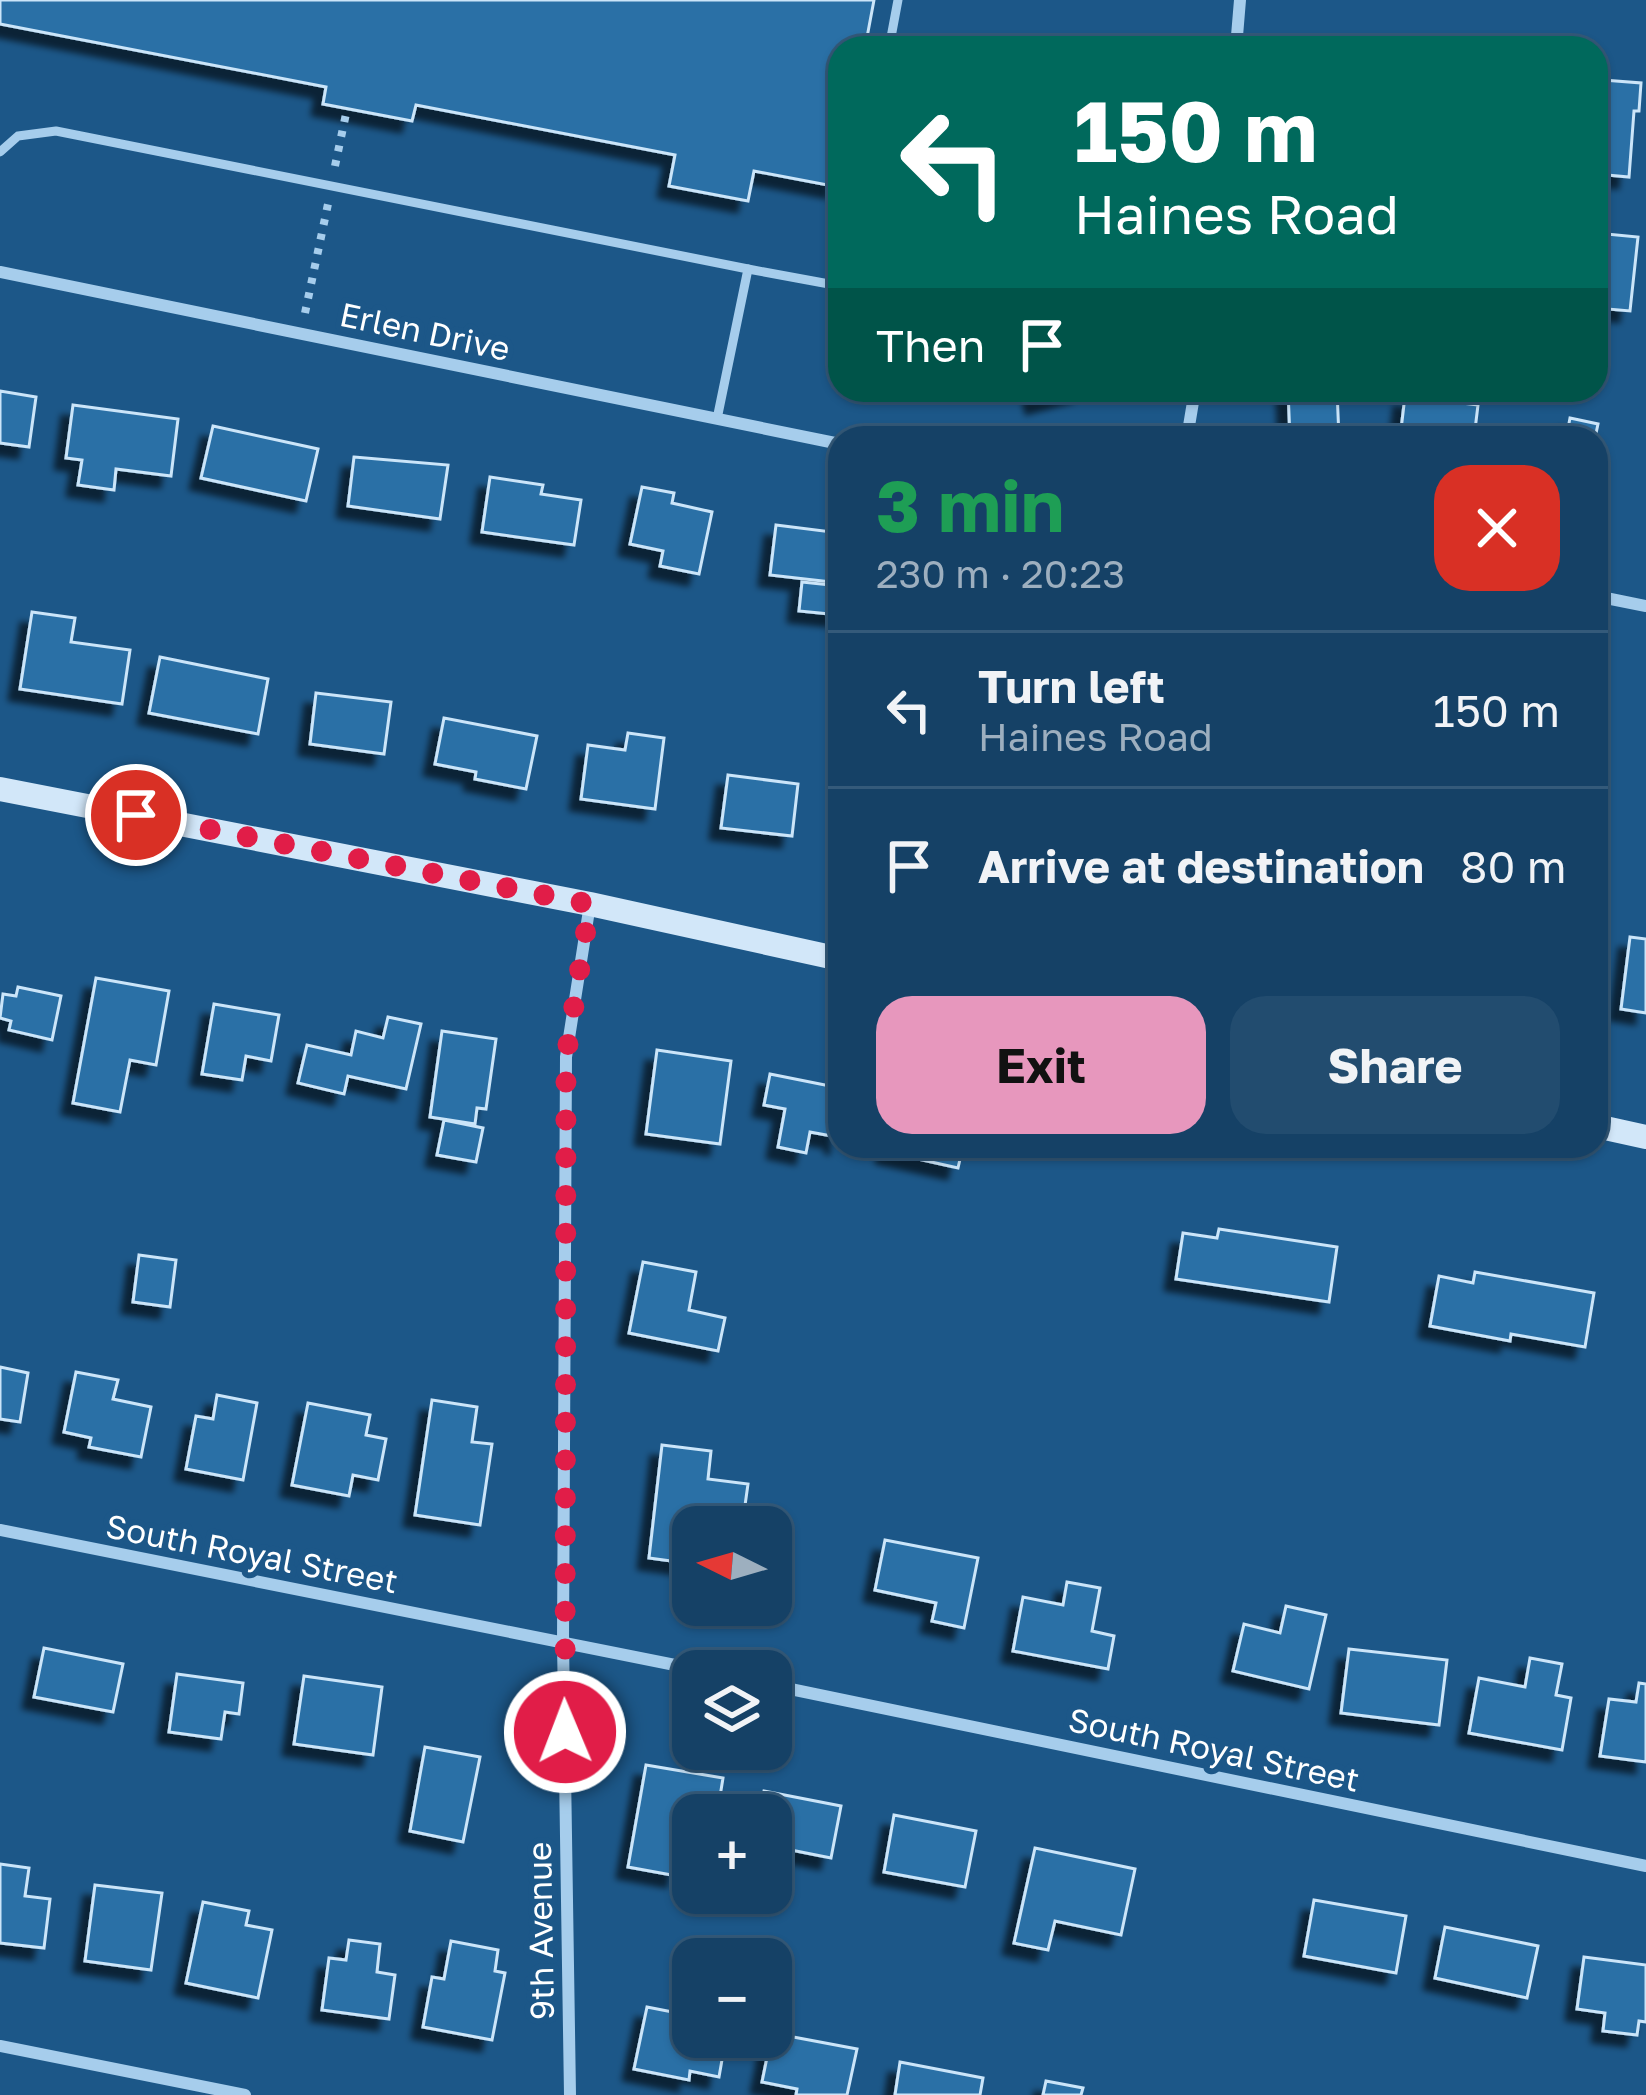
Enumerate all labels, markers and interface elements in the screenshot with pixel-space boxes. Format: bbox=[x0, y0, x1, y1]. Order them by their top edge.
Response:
text: 150 m bbox=[1074, 80, 1318, 180]
icon: left bbox=[876, 84, 1032, 240]
text: Haines Road bbox=[1074, 181, 1399, 246]
street label: Erlen Drive bbox=[336, 294, 514, 368]
icon: arrive bbox=[1009, 312, 1075, 378]
text: Then bbox=[876, 318, 985, 372]
text: 3 min bbox=[876, 461, 1064, 548]
button: close bbox=[1434, 465, 1560, 591]
text: 230 m · 20:23 bbox=[876, 550, 1125, 597]
text: Turn left bbox=[978, 659, 1165, 713]
icon: left bbox=[876, 677, 942, 743]
text: 150 m bbox=[1433, 683, 1560, 737]
text: Haines Road bbox=[978, 713, 1213, 760]
pin bbox=[85, 764, 187, 866]
icon: arrive bbox=[103, 782, 169, 848]
icon: arrive bbox=[876, 833, 942, 899]
text: Arrive at destination bbox=[978, 839, 1424, 893]
text: 80 m bbox=[1460, 839, 1566, 893]
button: Exit bbox=[876, 996, 1206, 1134]
button: Share bbox=[1230, 996, 1560, 1134]
street label: South Royal Street bbox=[103, 1506, 401, 1600]
north arrow bbox=[672, 1506, 792, 1626]
map controls bbox=[672, 1506, 792, 2058]
button: layers bbox=[672, 1650, 792, 1770]
position arrow bbox=[502, 1669, 628, 1795]
street label: South Royal Street bbox=[1065, 1699, 1363, 1799]
button: + bbox=[672, 1794, 792, 1914]
street label: 9th Avenue bbox=[519, 1842, 561, 2020]
button: − bbox=[672, 1938, 792, 2058]

